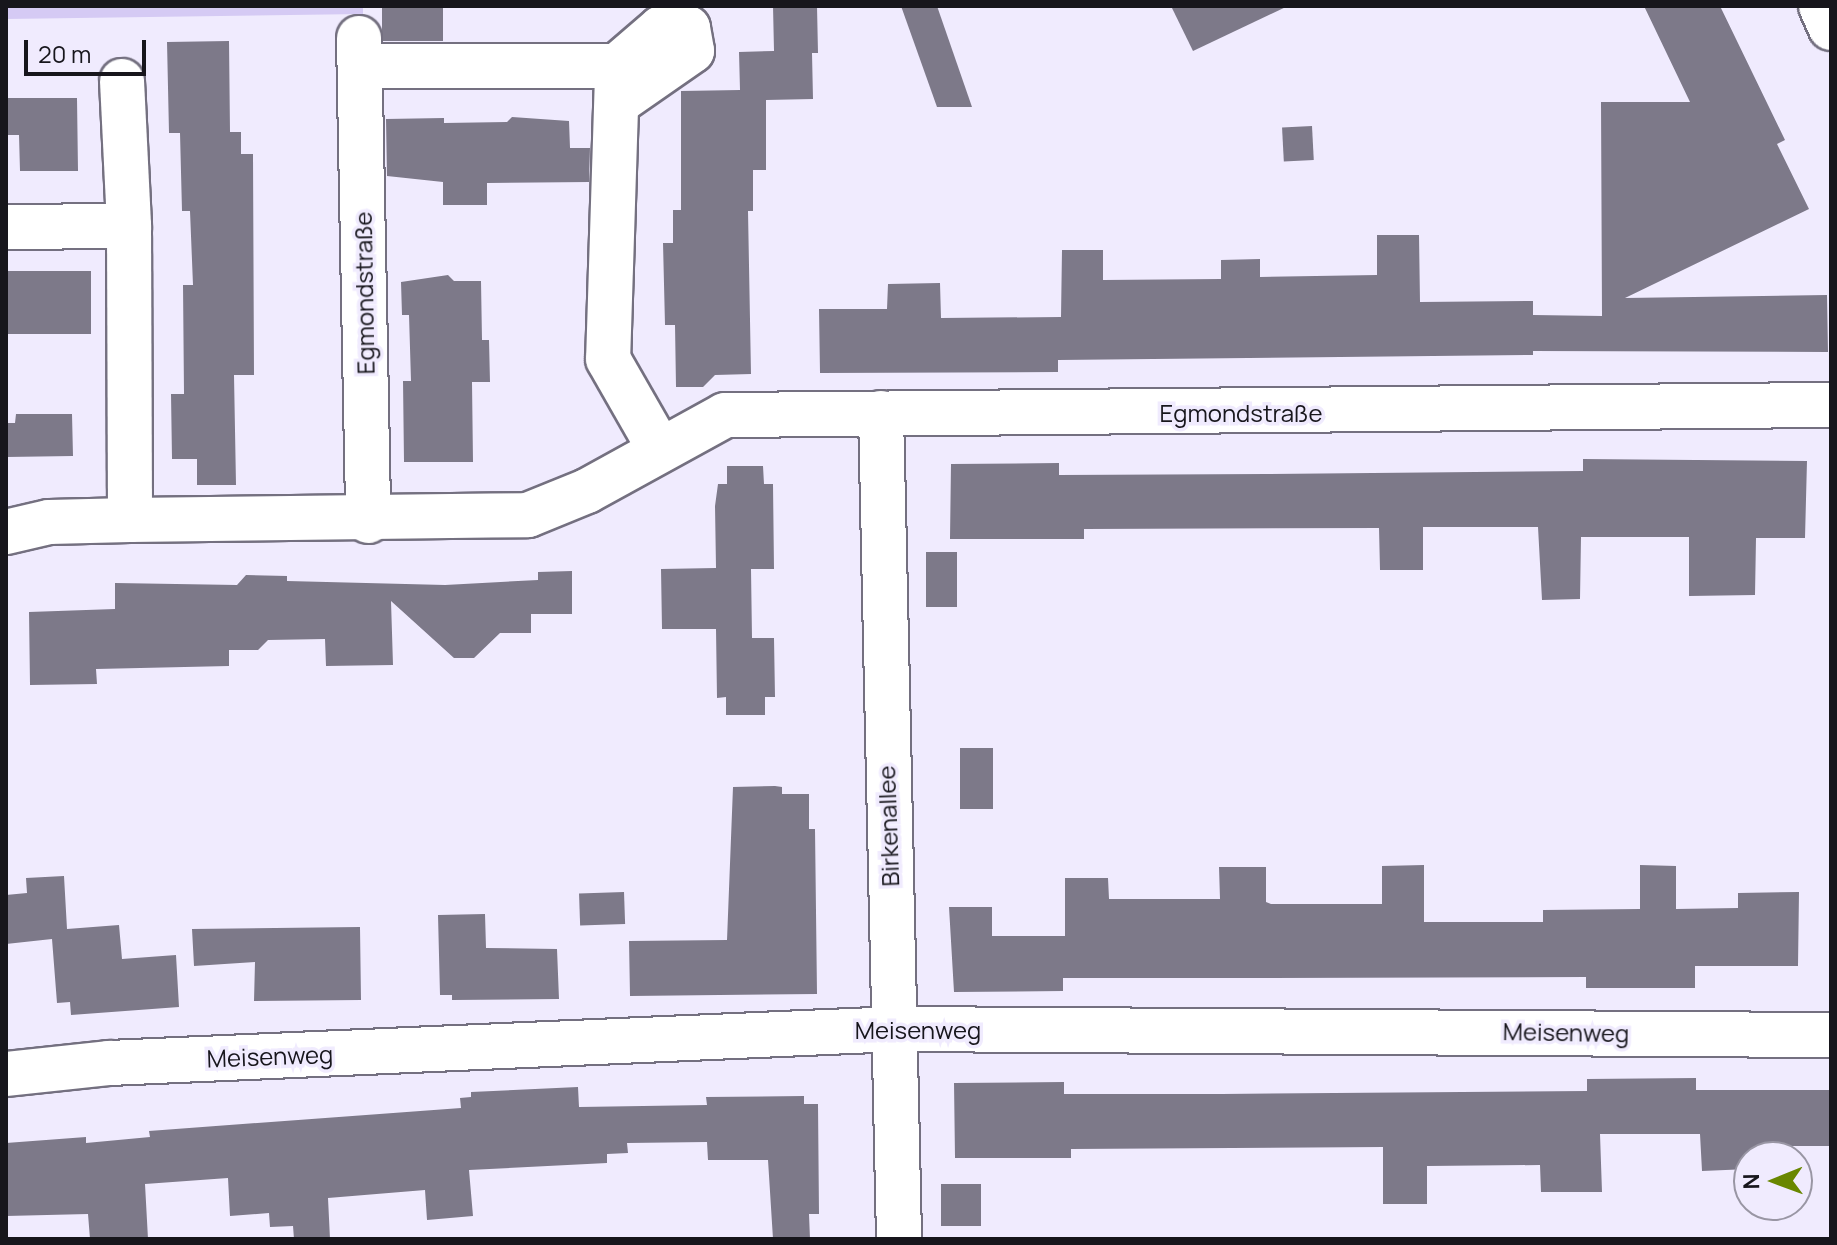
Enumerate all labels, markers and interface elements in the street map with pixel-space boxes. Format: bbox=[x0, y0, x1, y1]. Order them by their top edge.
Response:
scale bar bbox=[28, 24, 150, 74]
text: 20 m bbox=[38, 37, 91, 70]
street label: Egmondstraße bbox=[348, 211, 380, 375]
street label: Egmondstraße bbox=[1160, 399, 1322, 427]
street label: Birkenallee bbox=[871, 765, 905, 887]
street label: Meisenweg bbox=[855, 1016, 981, 1044]
street label: Meisenweg bbox=[1503, 1016, 1629, 1048]
street label: Meisenweg bbox=[206, 1039, 334, 1073]
north arrow bbox=[1733, 1141, 1813, 1221]
text: N bbox=[1736, 1173, 1766, 1190]

